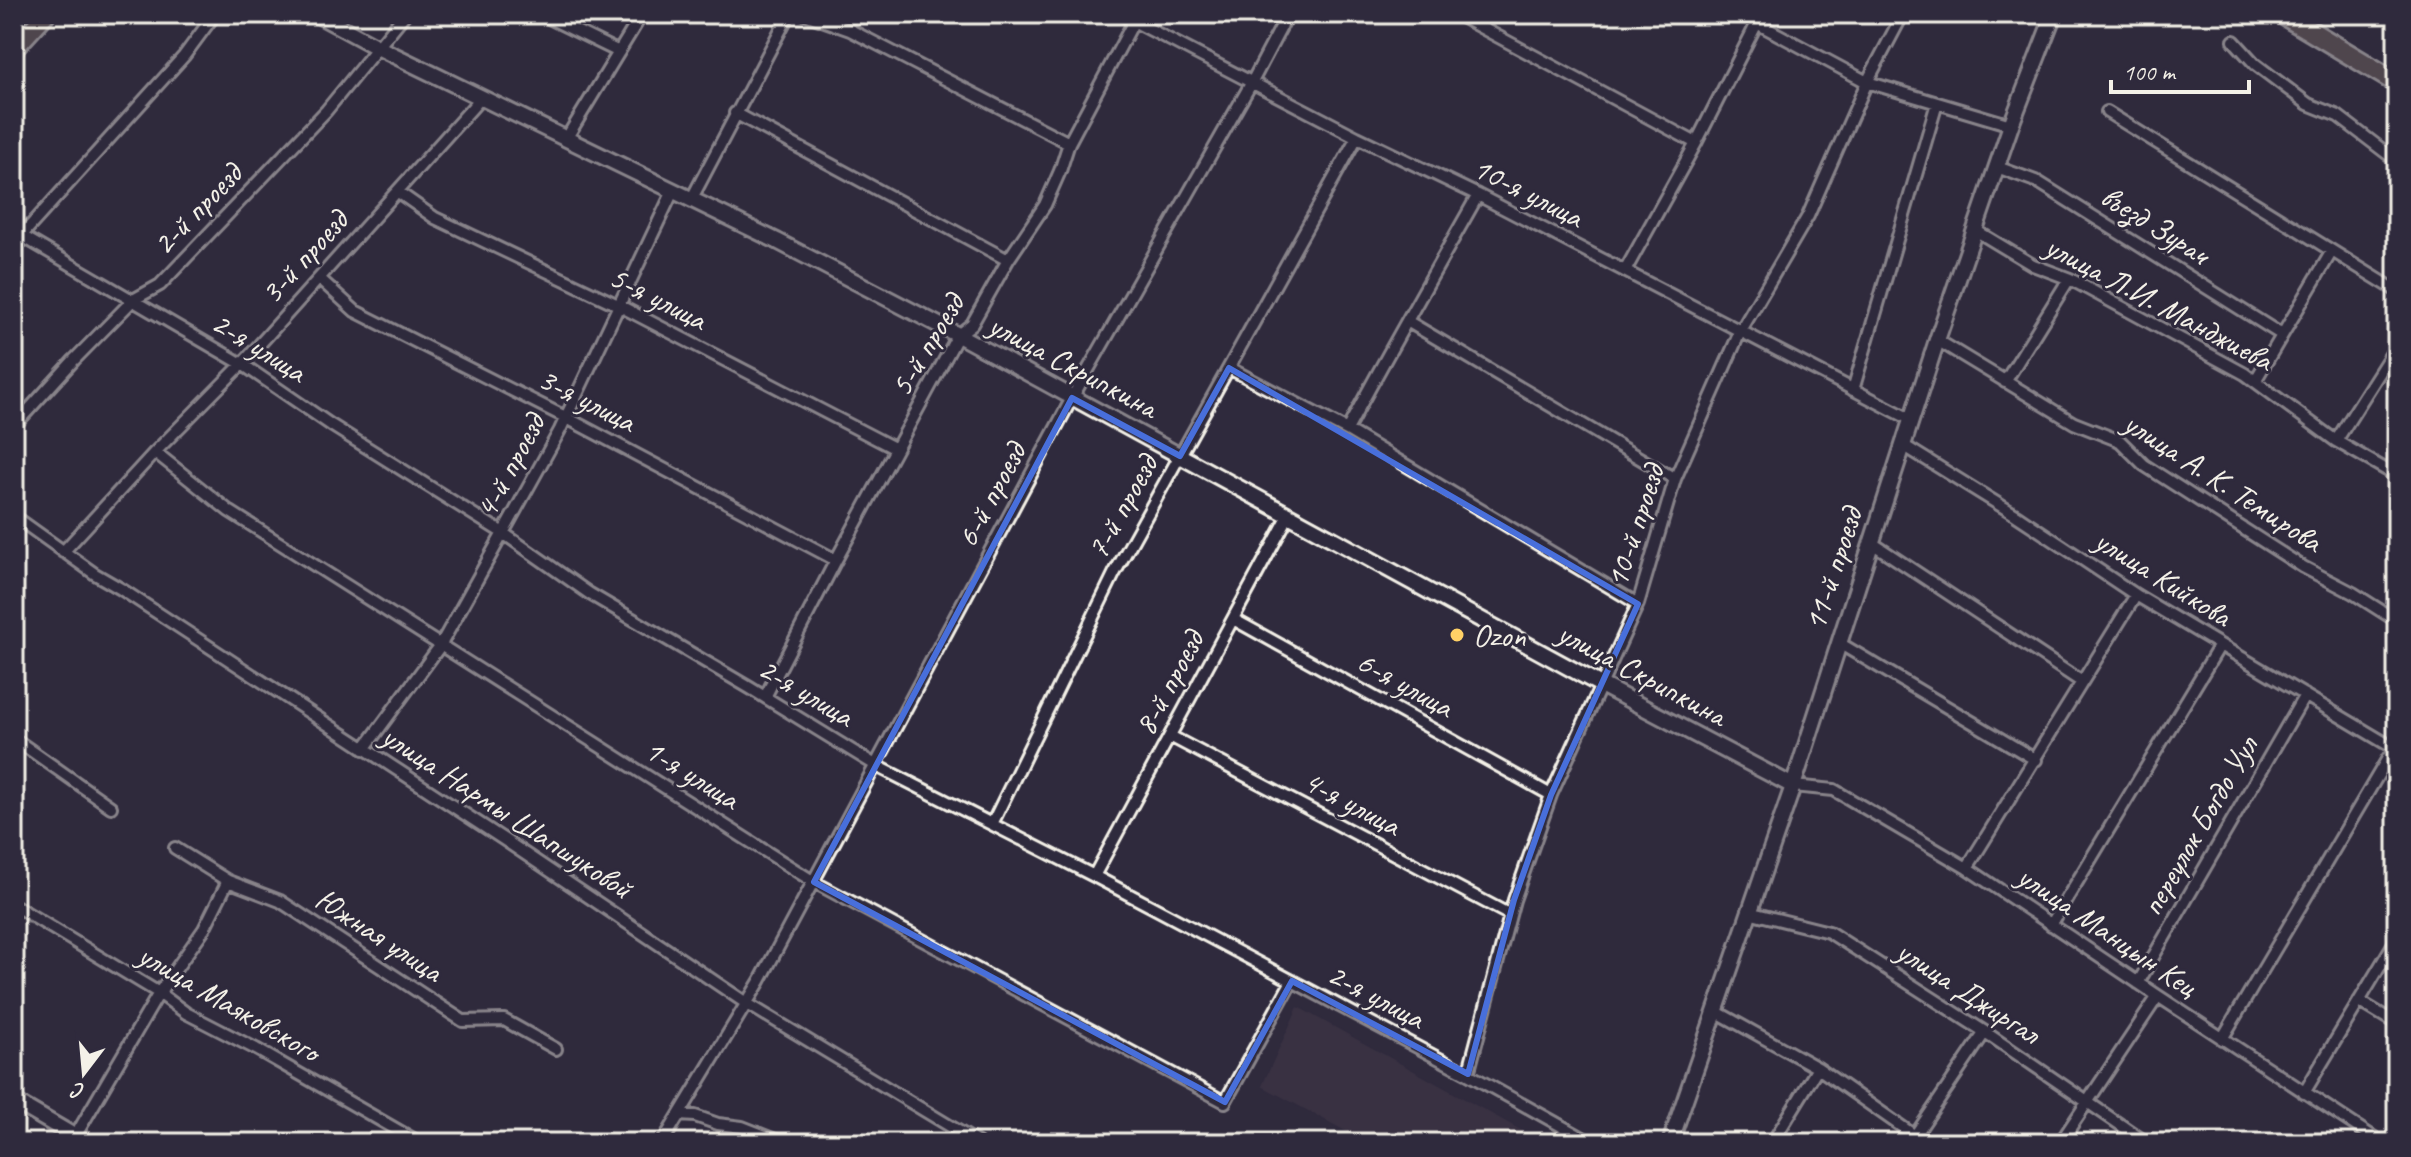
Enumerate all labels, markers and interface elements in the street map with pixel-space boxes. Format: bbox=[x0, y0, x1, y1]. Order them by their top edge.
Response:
scale bar bbox=[2111, 44, 2249, 94]
text: 100 m bbox=[2123, 57, 2177, 87]
street label: 10-я улица bbox=[1466, 147, 1592, 238]
street label: 2-й проезд bbox=[143, 152, 253, 264]
street label: въезд Зурач bbox=[2093, 176, 2220, 276]
street label: 3-й проезд bbox=[251, 199, 359, 313]
street label: улица Л.И. Манджиева bbox=[2036, 225, 2282, 381]
street label: 5-я улица bbox=[602, 256, 715, 341]
street label: 5-й проезд bbox=[880, 284, 975, 404]
street label: 2-я улица bbox=[204, 302, 316, 393]
street label: улица Скрипкина bbox=[980, 303, 1167, 429]
street label: 3-я улица bbox=[531, 358, 644, 443]
street label: улица А. К. Темирова bbox=[2114, 401, 2332, 563]
street label: 4-й проезд bbox=[465, 404, 556, 525]
street label: 6-й проезд bbox=[946, 433, 1037, 554]
street label: 7-й проезд bbox=[1077, 446, 1169, 566]
street label: 10-й проезд bbox=[1596, 457, 1675, 593]
street label: 11-й проезд bbox=[1794, 500, 1873, 636]
street label: улица Кийкова bbox=[2085, 519, 2241, 637]
street label: улица Скрипкина bbox=[1549, 611, 1736, 737]
place label: Ozon bbox=[1473, 615, 1526, 656]
street label: 8-й проезд bbox=[1124, 621, 1215, 742]
marker: Ozon bbox=[1448, 626, 1466, 644]
street label: 6-я улица bbox=[1350, 641, 1462, 728]
street label: 2-я улица bbox=[751, 648, 863, 737]
street label: улица Нармы Шапшуковой bbox=[372, 714, 642, 909]
street label: переулок Богдо Уул bbox=[2131, 727, 2268, 923]
street label: 1-я улица bbox=[637, 729, 749, 820]
street label: 4-я улица bbox=[1296, 760, 1409, 846]
street label: улица Манцын Кец bbox=[2008, 855, 2206, 1007]
street label: Южная улица bbox=[308, 879, 452, 993]
street label: улица Джиргал bbox=[1887, 929, 2050, 1055]
street label: улица Маяковского bbox=[129, 933, 330, 1073]
street label: 2-я улица bbox=[1320, 953, 1433, 1039]
north arrow bbox=[44, 1033, 124, 1113]
text: С bbox=[67, 1075, 88, 1106]

